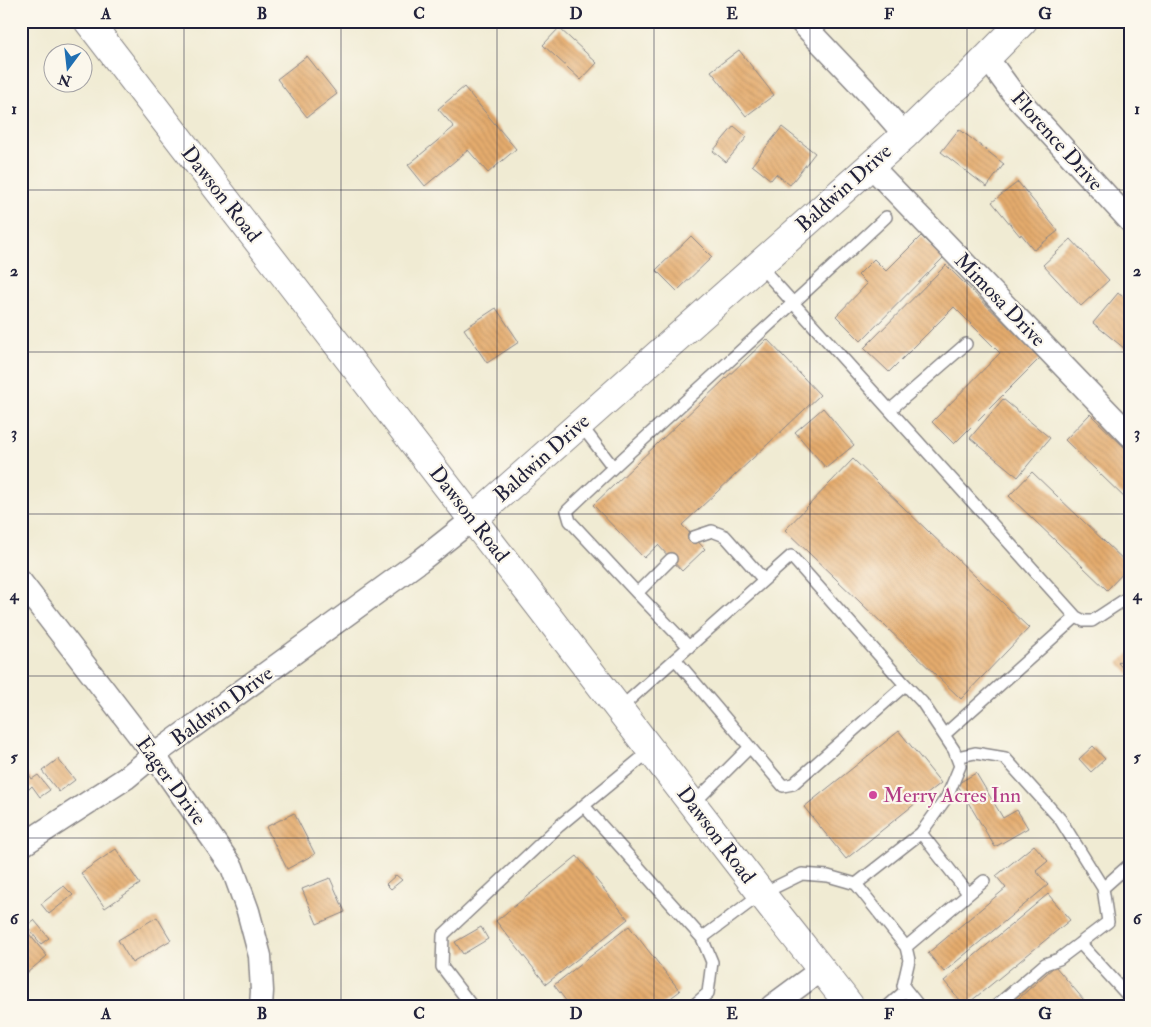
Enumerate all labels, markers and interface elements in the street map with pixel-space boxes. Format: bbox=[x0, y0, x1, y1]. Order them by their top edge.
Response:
text: A bbox=[100, 4, 112, 24]
text: B bbox=[257, 4, 267, 24]
text: C bbox=[413, 4, 425, 24]
text: D bbox=[569, 4, 583, 24]
text: E bbox=[726, 4, 738, 24]
text: F bbox=[884, 4, 894, 24]
text: G bbox=[1038, 4, 1052, 24]
north arrow bbox=[42, 42, 92, 92]
text: N bbox=[56, 70, 74, 90]
street label: Florence Drive bbox=[1005, 85, 1109, 197]
text: 1 bbox=[11, 99, 17, 119]
text: 1 bbox=[1134, 99, 1140, 119]
street label: Baldwin Drive bbox=[790, 138, 898, 238]
street label: Dawson Road bbox=[175, 140, 267, 248]
street label: Mimosa Drive bbox=[948, 247, 1052, 353]
text: 2 bbox=[10, 261, 18, 281]
text: 2 bbox=[1133, 261, 1141, 281]
street label: Baldwin Drive bbox=[488, 408, 596, 508]
text: 3 bbox=[11, 423, 17, 443]
text: 3 bbox=[1134, 423, 1140, 443]
street label: Dawson Road bbox=[423, 460, 515, 568]
text: 4 bbox=[9, 585, 20, 605]
text: 4 bbox=[1132, 585, 1143, 605]
street label: Baldwin Drive bbox=[166, 660, 279, 752]
street label: Eager Drive bbox=[130, 731, 212, 831]
text: 5 bbox=[10, 747, 18, 767]
text: 5 bbox=[1133, 747, 1141, 767]
street label: Dawson Road bbox=[671, 781, 762, 890]
place label: Merry Acres Inn bbox=[883, 782, 1021, 809]
marker: Merry Acres Inn bbox=[867, 789, 879, 801]
text: 6 bbox=[10, 909, 20, 929]
text: 6 bbox=[1133, 909, 1143, 929]
text: A bbox=[100, 1004, 112, 1024]
text: B bbox=[257, 1004, 267, 1024]
text: C bbox=[413, 1004, 425, 1024]
text: D bbox=[569, 1004, 583, 1024]
text: E bbox=[726, 1004, 738, 1024]
text: F bbox=[884, 1004, 894, 1024]
text: G bbox=[1038, 1004, 1052, 1024]

